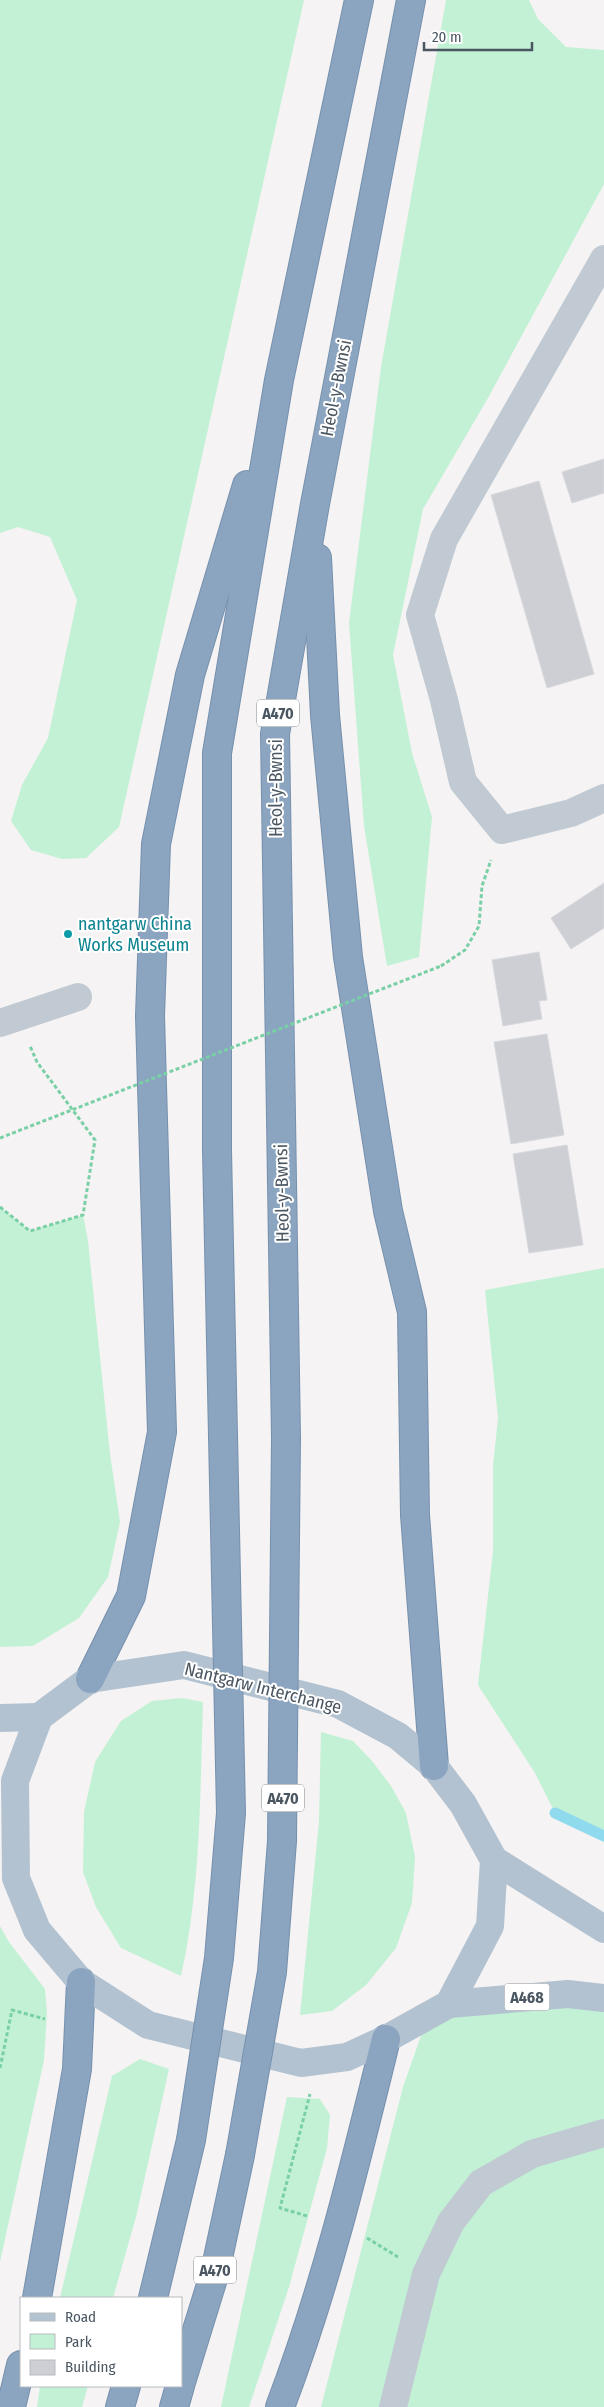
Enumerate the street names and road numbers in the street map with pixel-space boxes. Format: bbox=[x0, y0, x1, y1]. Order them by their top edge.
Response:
street label: Heol-y-Bwnsi bbox=[316, 338, 356, 438]
road number: A470 bbox=[257, 700, 299, 726]
street label: Heol-y-Bwnsi bbox=[265, 739, 287, 837]
street label: Heol-y-Bwnsi bbox=[270, 1144, 294, 1242]
street label: Nantgarw Interchange bbox=[182, 1658, 344, 1718]
road number: A470 bbox=[262, 1785, 304, 1812]
road number: A468 bbox=[504, 1984, 550, 2010]
road number: A470 bbox=[194, 2256, 236, 2284]

